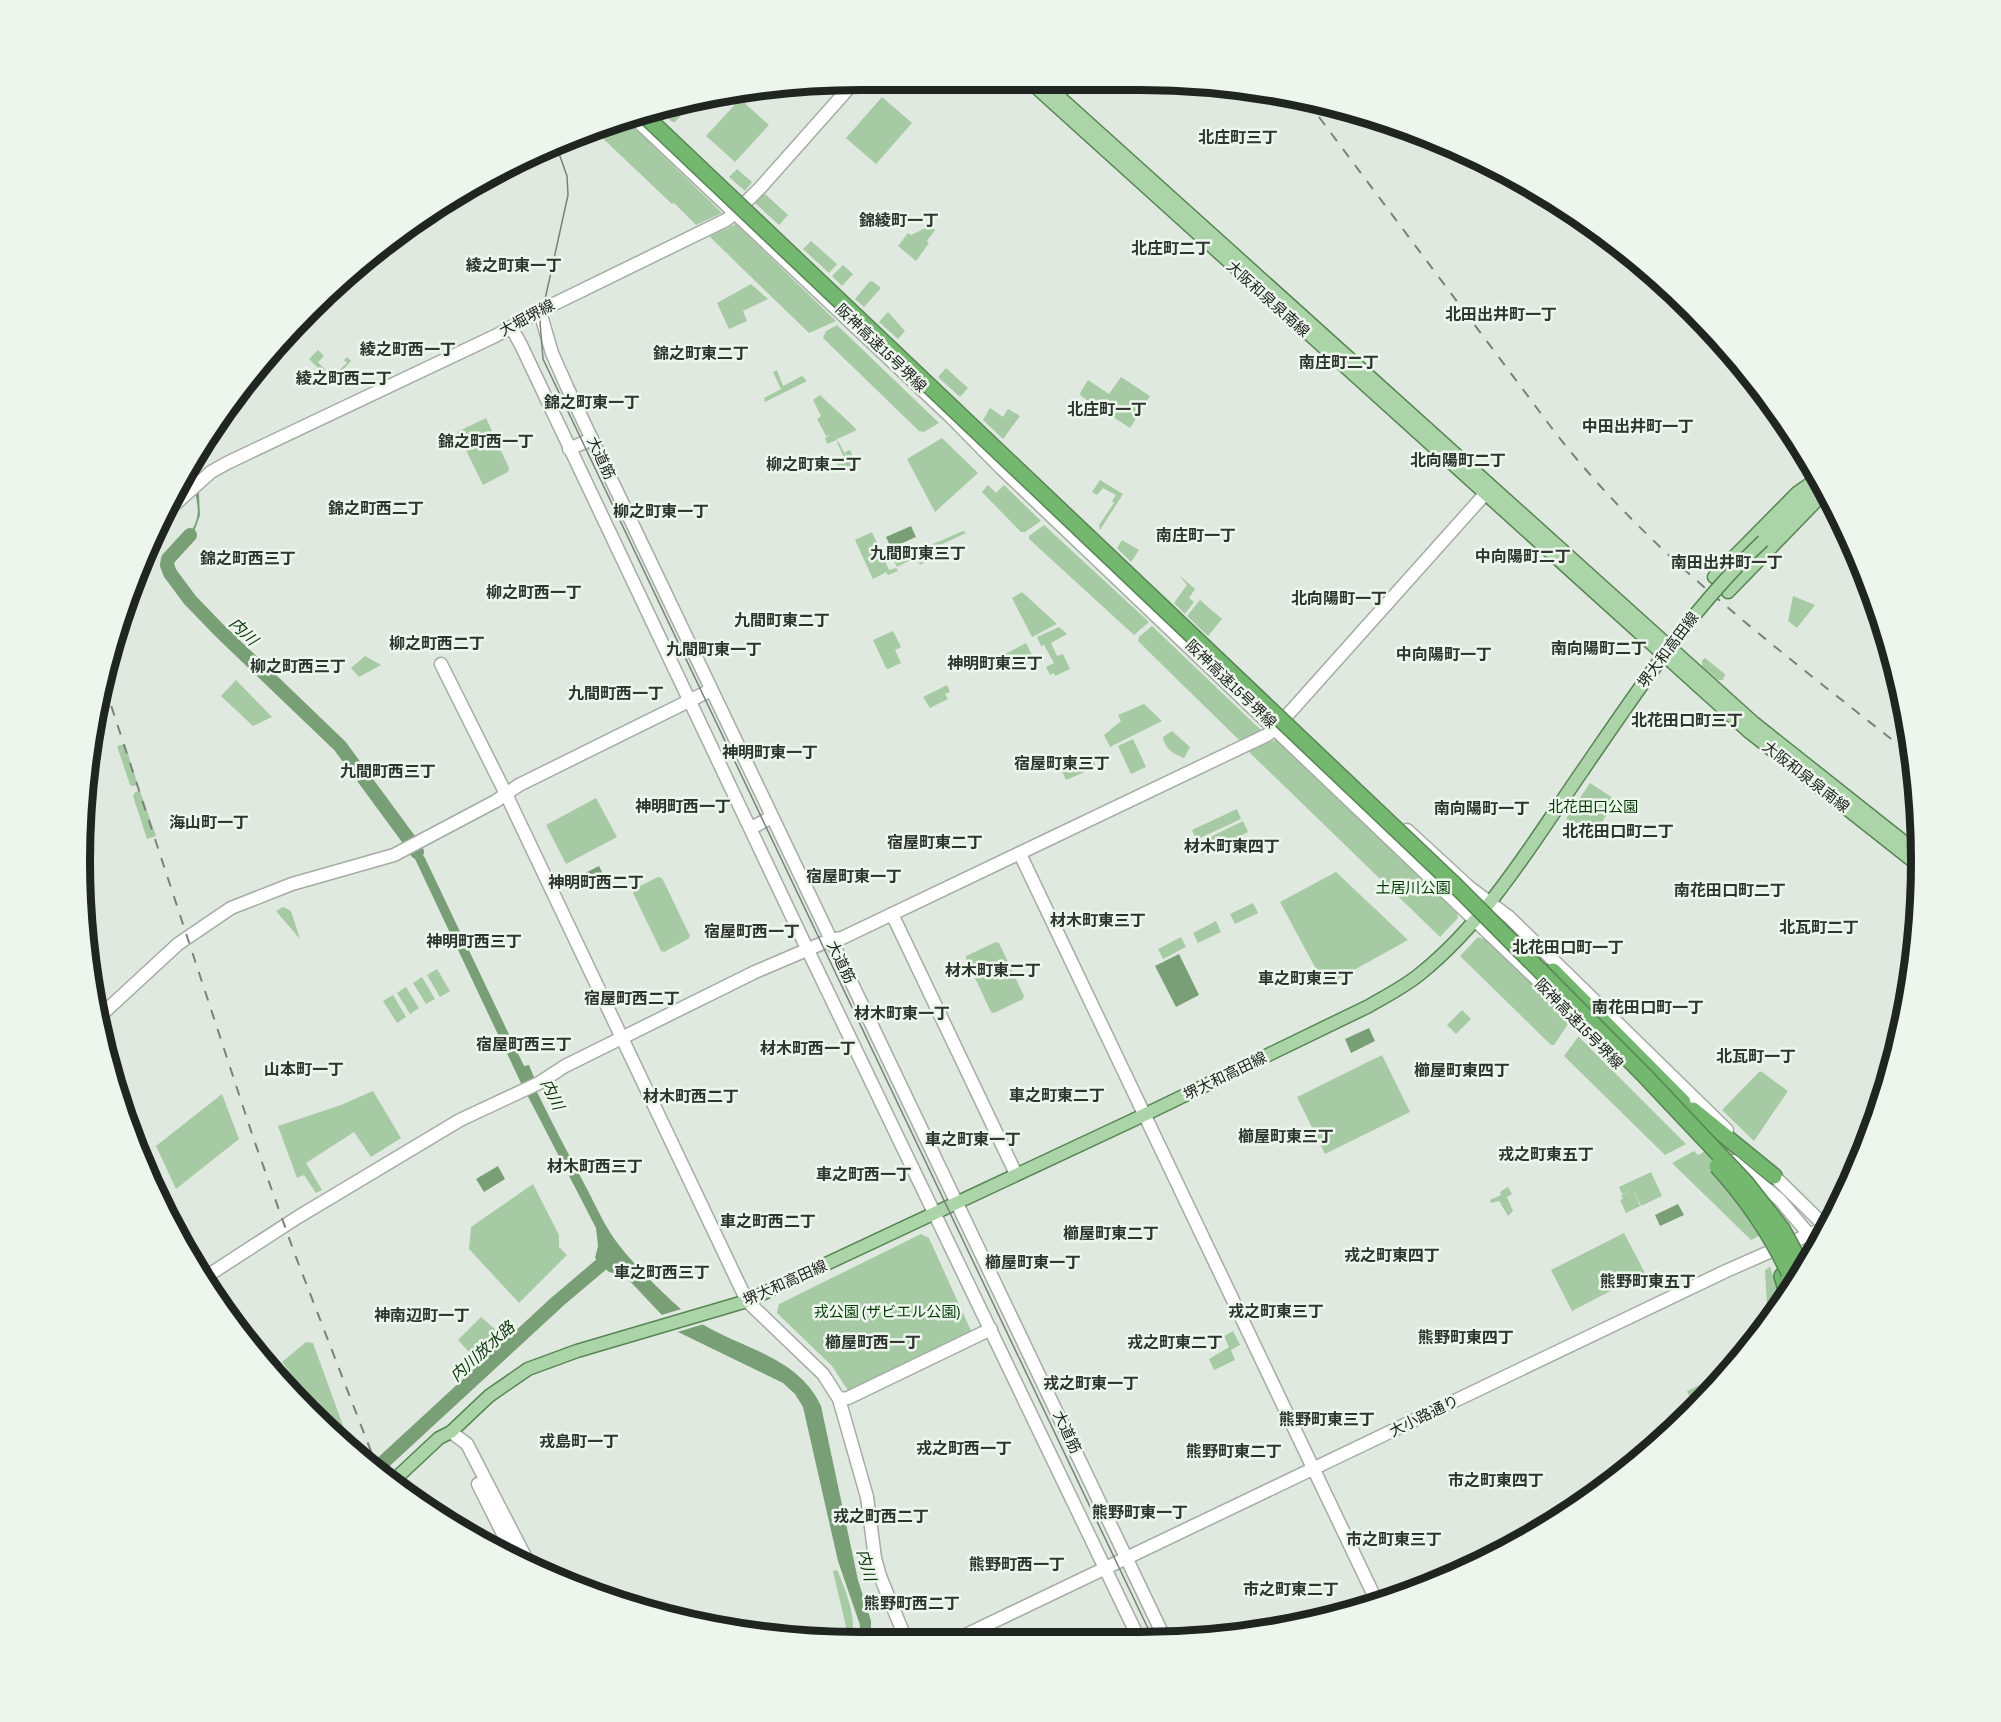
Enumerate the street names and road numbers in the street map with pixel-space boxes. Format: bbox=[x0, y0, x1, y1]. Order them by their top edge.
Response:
street label: 大阪和泉泉南線 bbox=[1222, 256, 1314, 342]
street label: 大堀堺線 bbox=[495, 294, 558, 341]
street label: 阪神高速15号堺線 bbox=[831, 299, 931, 396]
street label: 大道筋 bbox=[582, 433, 620, 483]
street label: 堺大和高田線 bbox=[1632, 607, 1703, 692]
street label: 阪神高速15号堺線 bbox=[1181, 635, 1281, 732]
street label: 大阪和泉泉南線 bbox=[1758, 736, 1854, 817]
street label: 大道筋 bbox=[822, 937, 861, 987]
street label: 阪神高速15号堺線 bbox=[1531, 974, 1628, 1074]
street label: 堺大和高田線 bbox=[1180, 1046, 1270, 1105]
street label: 堺大和高田線 bbox=[739, 1255, 830, 1310]
street label: 大小路通り bbox=[1385, 1390, 1462, 1441]
street label: 大道筋 bbox=[1048, 1407, 1086, 1457]

